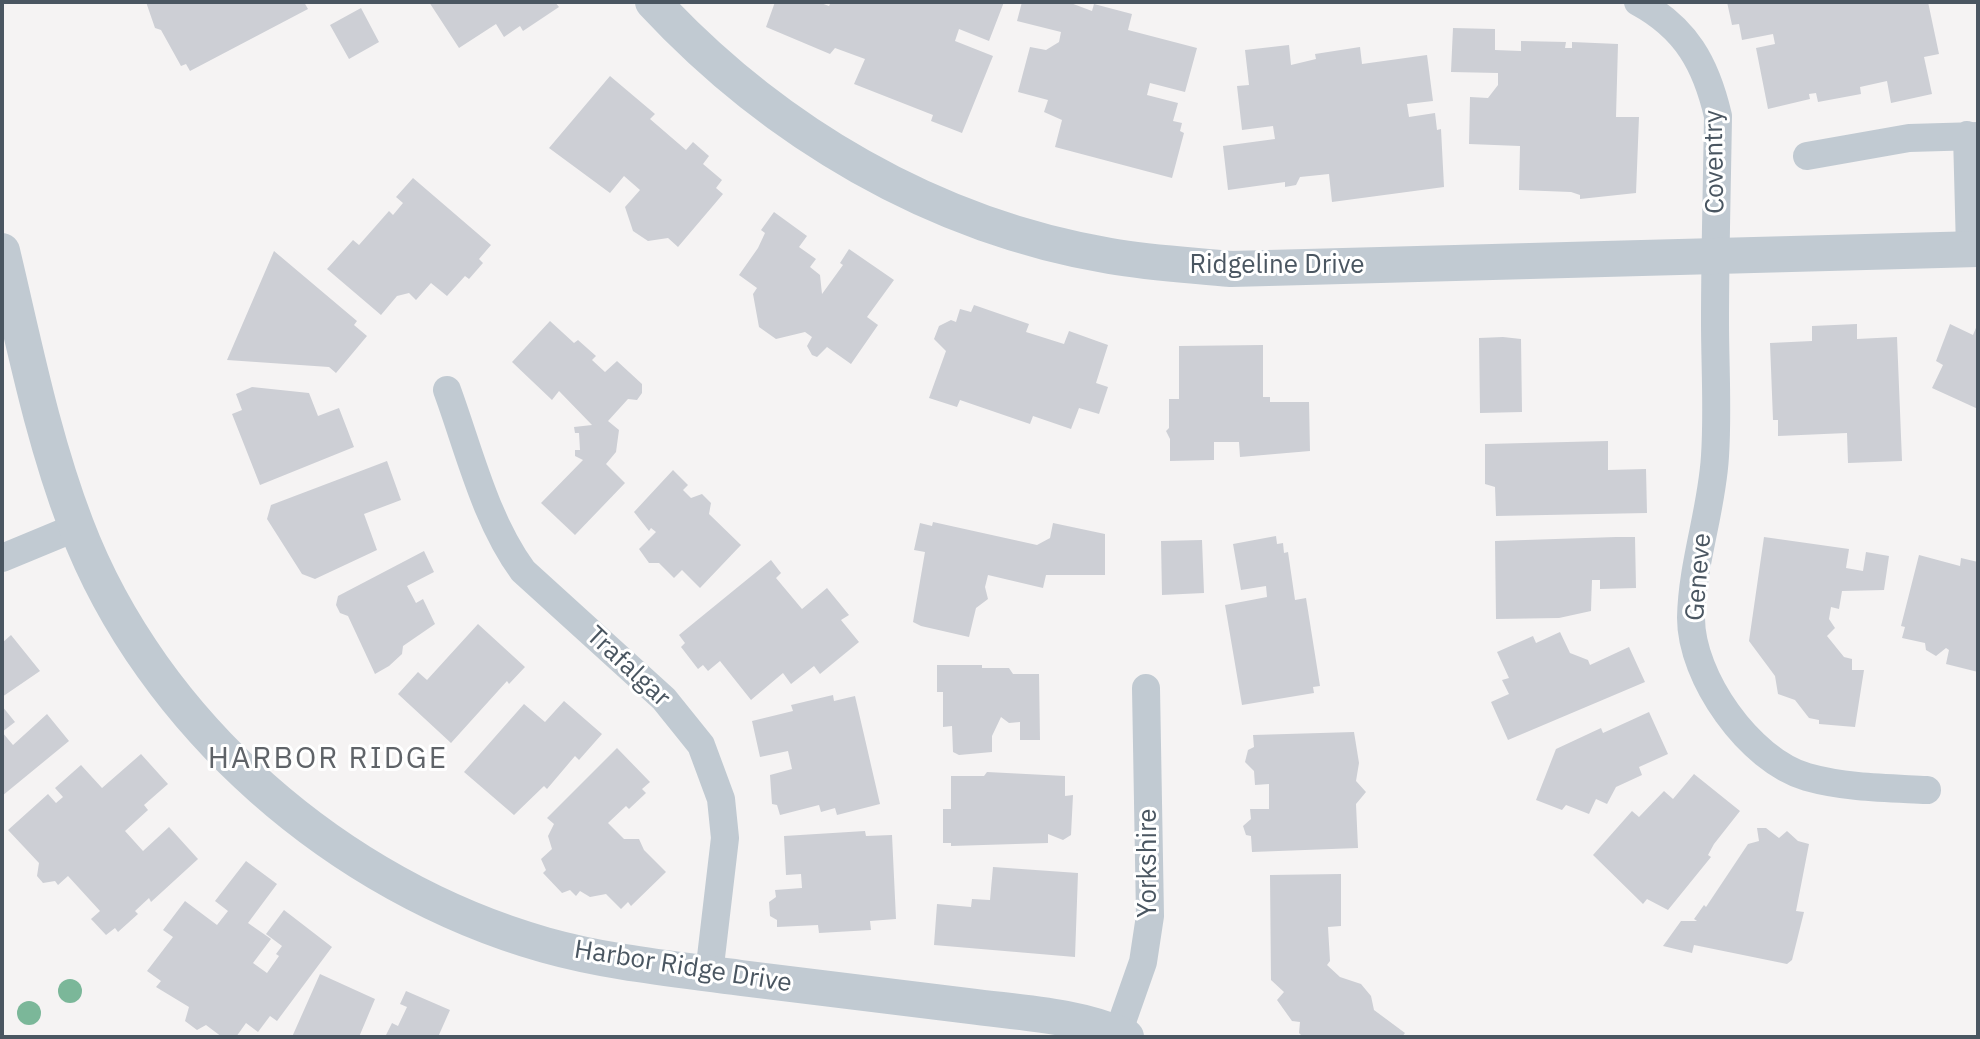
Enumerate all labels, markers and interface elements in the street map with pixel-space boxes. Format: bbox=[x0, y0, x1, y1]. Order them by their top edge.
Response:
street label: Coventry bbox=[1698, 110, 1732, 214]
street label: Ridgeline Drive bbox=[1189, 249, 1365, 281]
street label: Geneve bbox=[1680, 532, 1718, 622]
street label: Trafalgar bbox=[580, 620, 676, 714]
district label: HARBOR RIDGE bbox=[208, 741, 448, 777]
street label: Yorkshire bbox=[1132, 808, 1164, 918]
street label: Harbor Ridge Drive bbox=[572, 934, 794, 1000]

